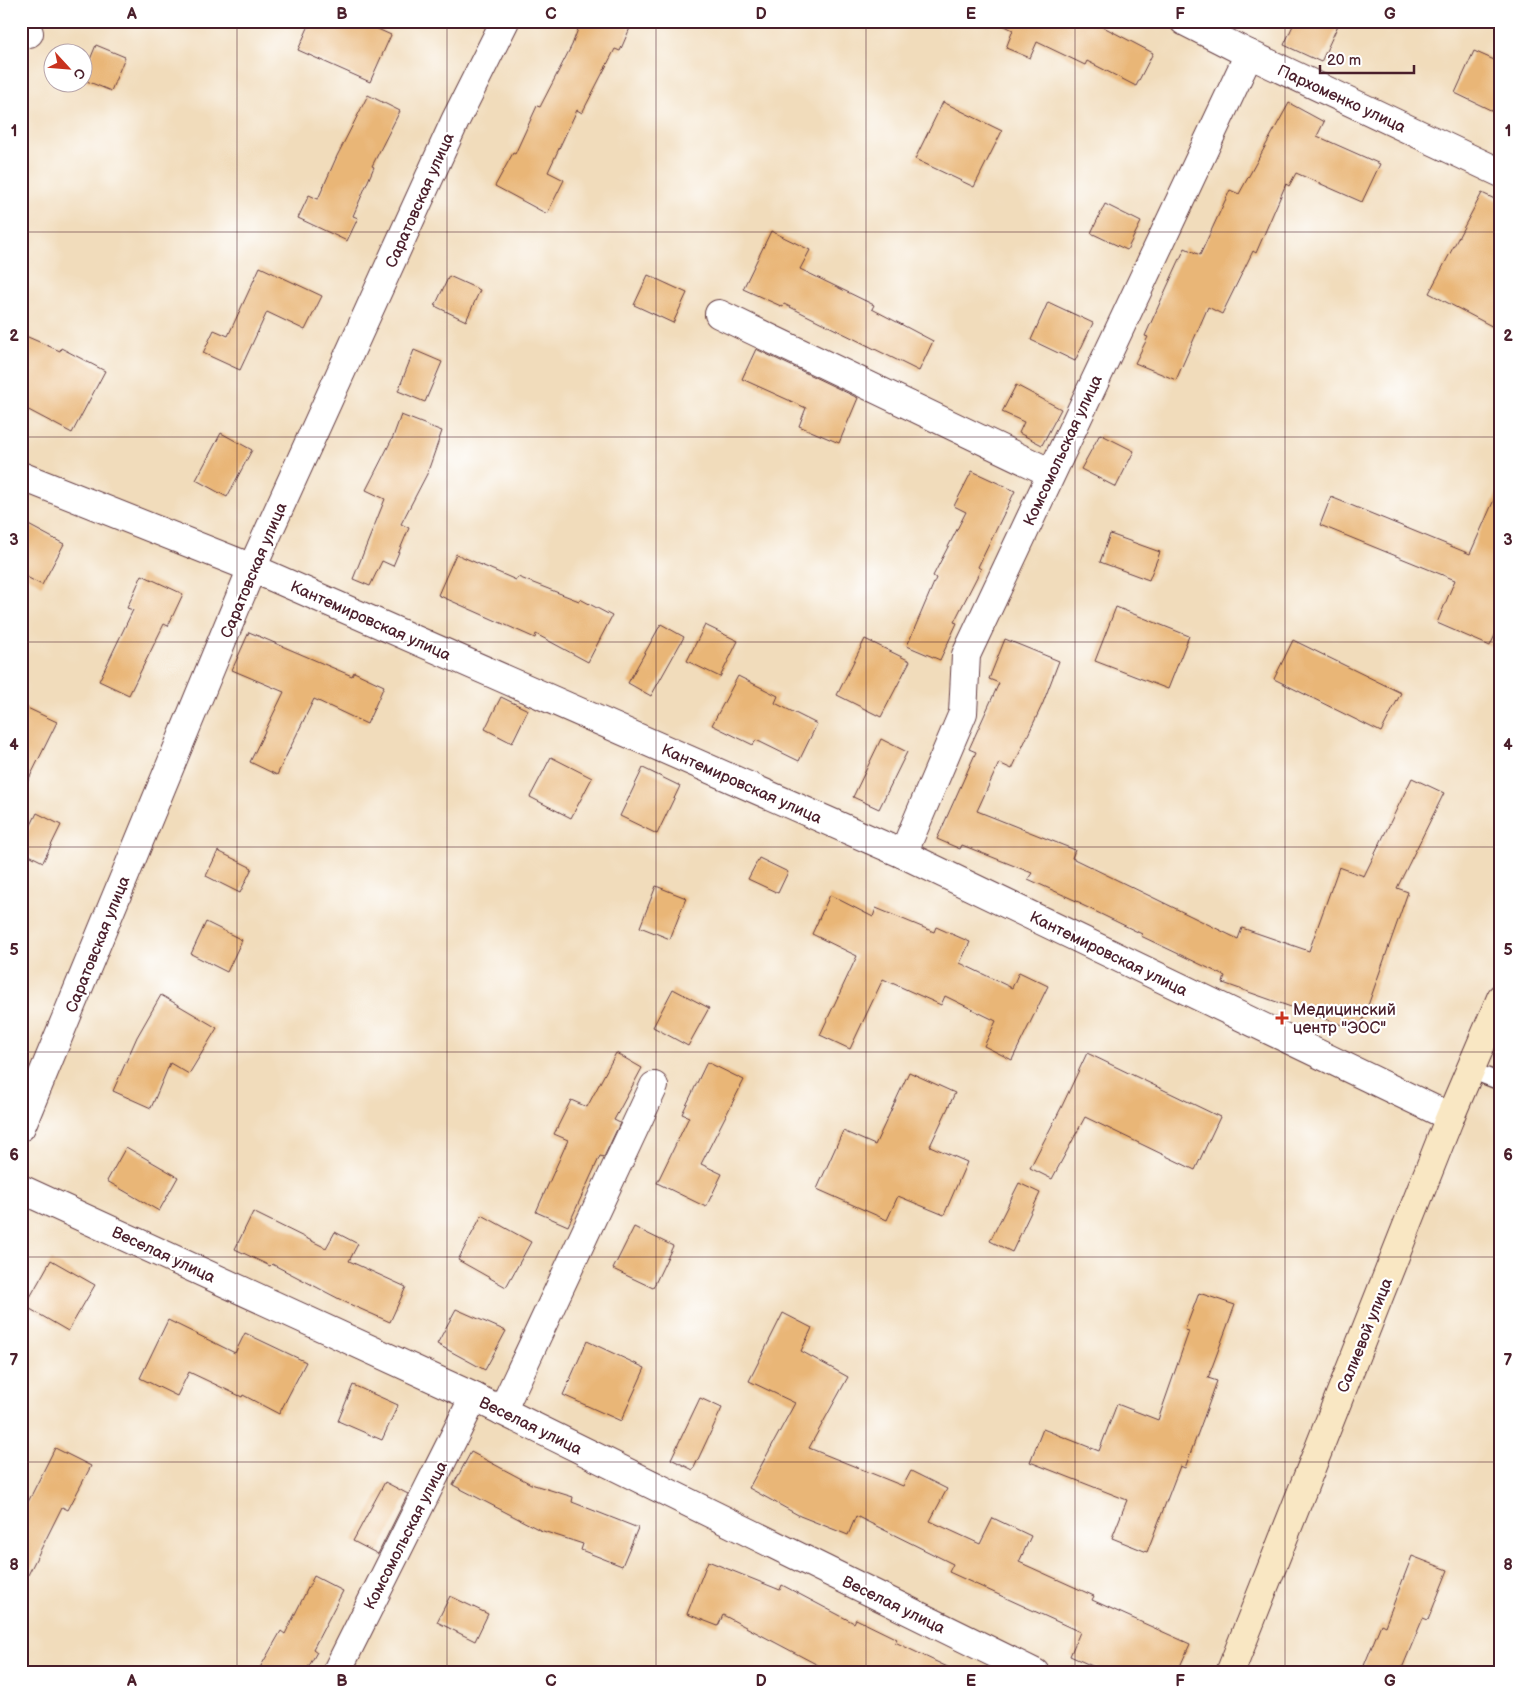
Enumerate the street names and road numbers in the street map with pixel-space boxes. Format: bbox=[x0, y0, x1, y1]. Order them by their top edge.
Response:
street label: Пархоменко улица bbox=[1274, 61, 1409, 138]
street label: Саратовская улица bbox=[382, 130, 459, 271]
street label: Комсомольская улица bbox=[1020, 372, 1107, 529]
street label: Саратовская улица bbox=[217, 499, 292, 641]
street label: Кантемировская улица bbox=[287, 577, 454, 666]
street label: Кантемировская улица bbox=[658, 740, 825, 829]
street label: Саратовская улица bbox=[62, 873, 135, 1016]
street label: Кантемировская улица bbox=[1026, 908, 1191, 1001]
street label: Веселая улица bbox=[109, 1223, 219, 1288]
street label: Салиевой улица bbox=[1334, 1275, 1397, 1396]
street label: Веселая улица bbox=[476, 1393, 585, 1460]
street label: Комсомольская улица bbox=[361, 1458, 452, 1613]
street label: Веселая улица bbox=[839, 1572, 948, 1639]

